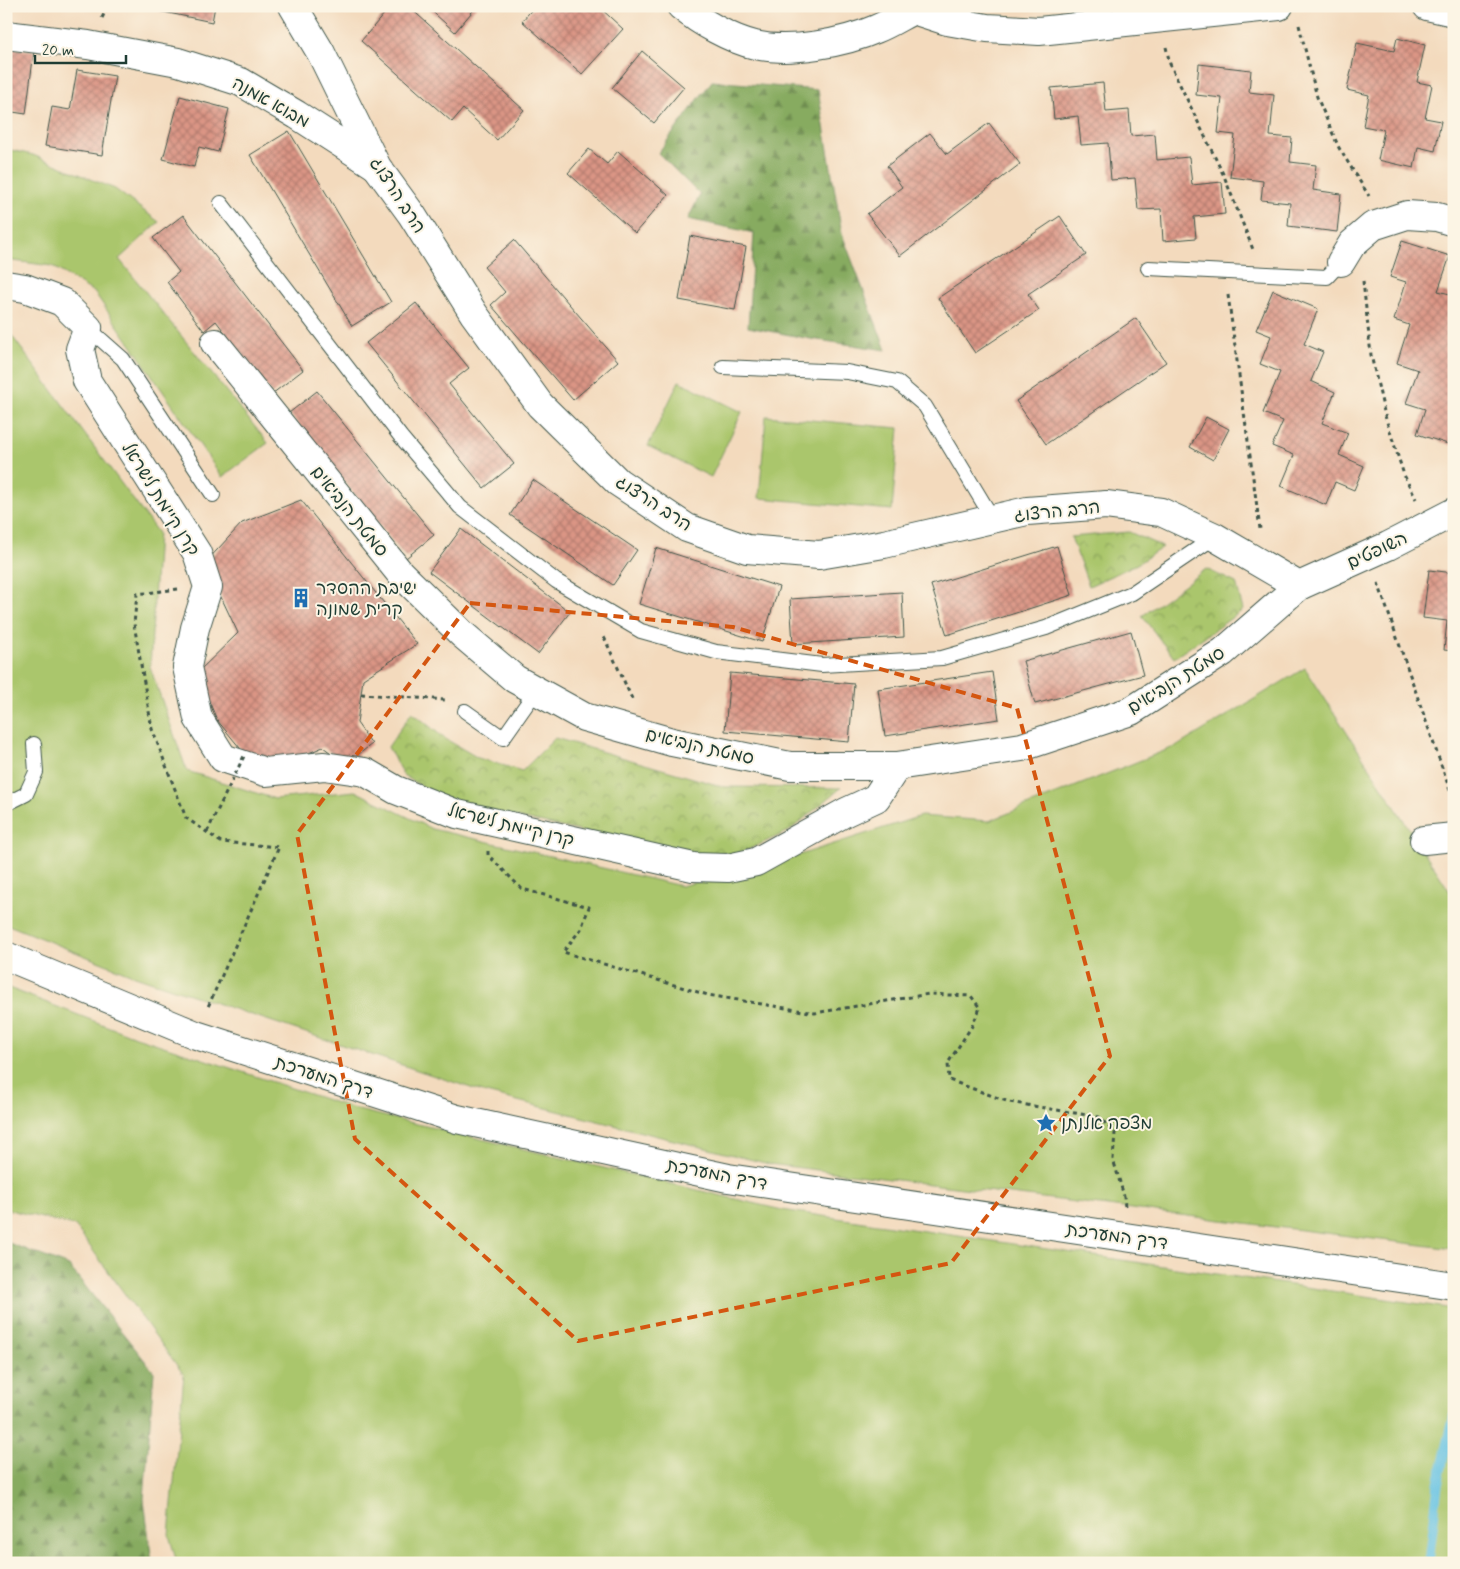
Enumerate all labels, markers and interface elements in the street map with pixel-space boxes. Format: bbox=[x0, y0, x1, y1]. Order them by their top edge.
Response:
scale bar bbox=[35, 32, 126, 64]
text: 20 m bbox=[42, 41, 74, 61]
street label: מבוא אמנה bbox=[227, 72, 314, 134]
street label: הרב הרצוג bbox=[364, 153, 431, 238]
street label: קרן קיימת לישראל bbox=[116, 438, 205, 561]
street label: סמטת הנביאים bbox=[305, 461, 393, 562]
street label: הרב הרצוג bbox=[611, 470, 696, 537]
street label: הרב הרצוג bbox=[1013, 496, 1101, 528]
street label: השופטים bbox=[1343, 526, 1412, 575]
place label: ישיבת ההסדר קרית שמונה bbox=[316, 577, 417, 622]
building icon: ישיבת ההסדר קרית שמונה bbox=[290, 587, 312, 609]
street label: סמטת הנביאים bbox=[1123, 641, 1230, 720]
street label: סמטת הנביאים bbox=[643, 723, 756, 771]
street label: קרן קיימת לישראל bbox=[445, 799, 577, 853]
street label: דרך המערכת bbox=[270, 1050, 376, 1105]
place icon: מצפה אלנתן bbox=[1035, 1112, 1057, 1134]
place label: מצפה אלנתן bbox=[1061, 1112, 1153, 1136]
street label: דרך המערכת bbox=[663, 1153, 769, 1197]
street label: דרך המערכת bbox=[1064, 1218, 1169, 1256]

